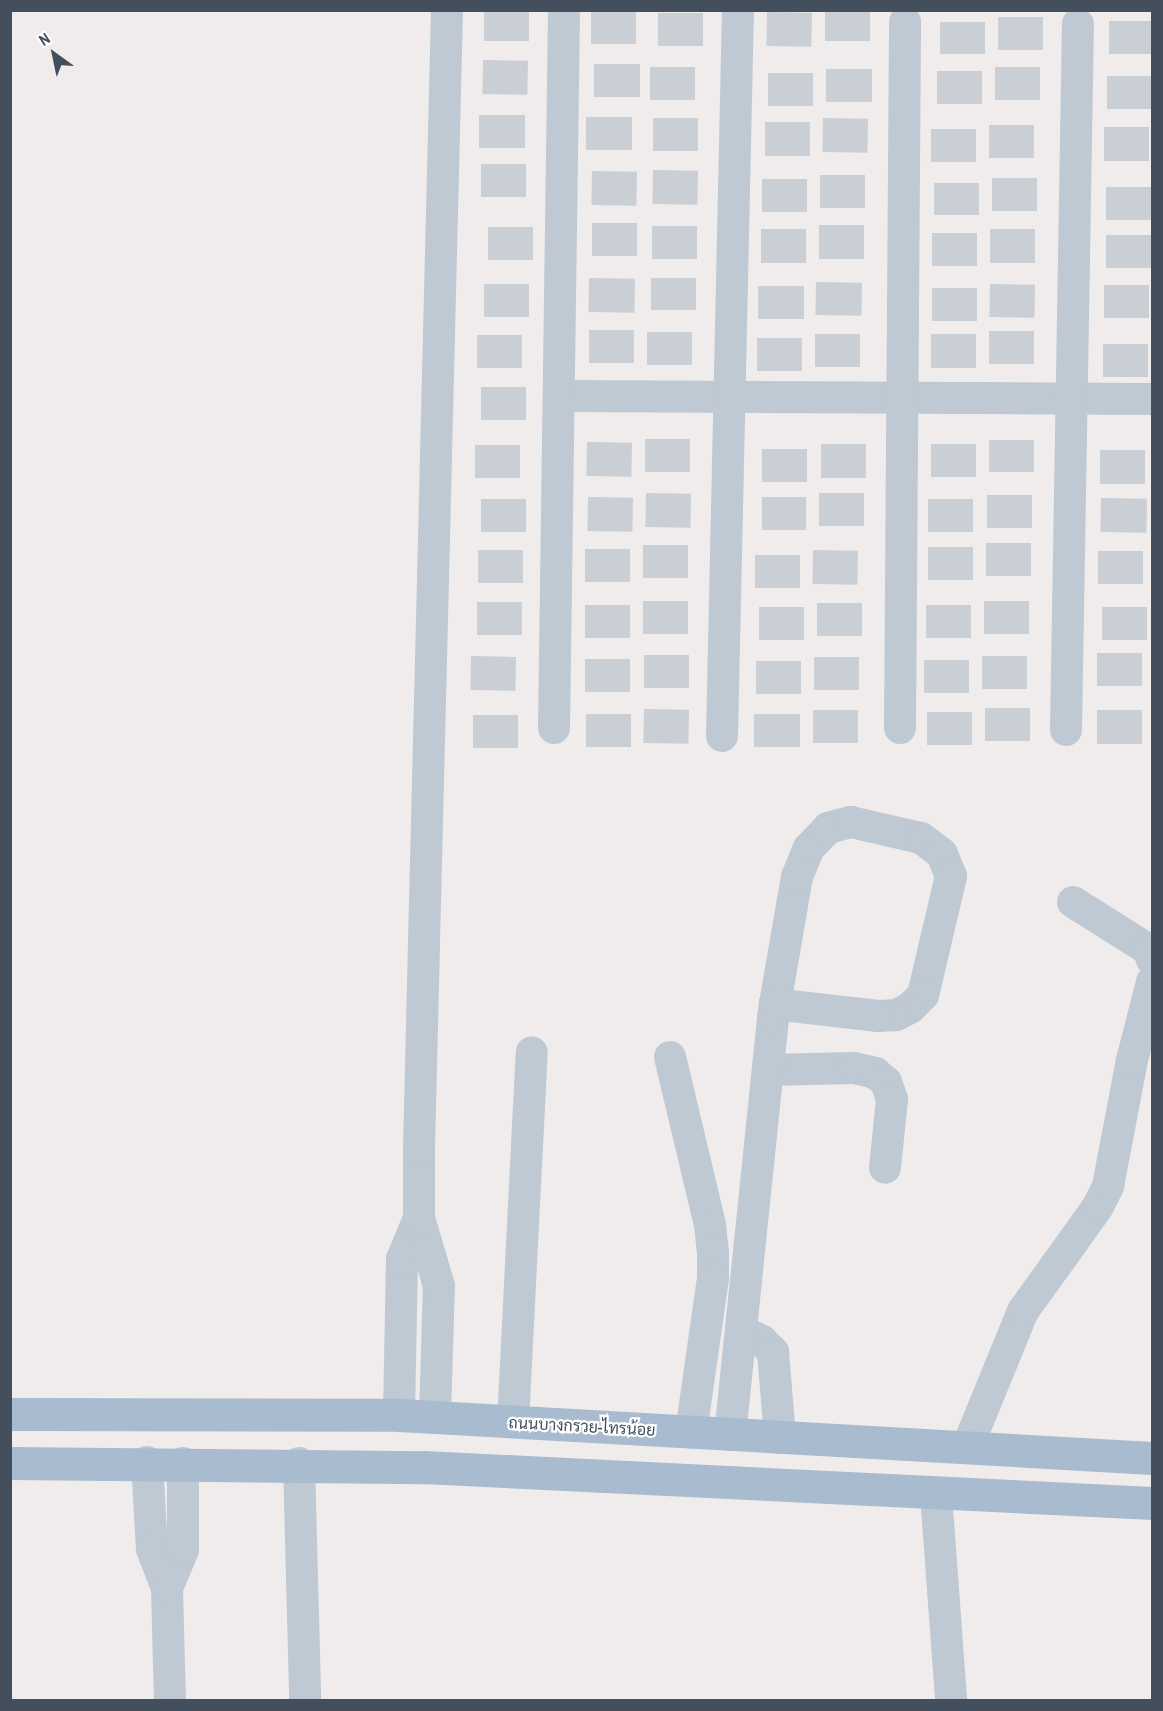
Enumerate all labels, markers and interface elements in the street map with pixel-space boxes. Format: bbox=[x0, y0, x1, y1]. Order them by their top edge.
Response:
north arrow bbox=[24, 24, 84, 84]
text: N bbox=[34, 27, 54, 51]
street label: ถนนบางกรวย-ไทรน้อย bbox=[508, 1413, 656, 1439]

